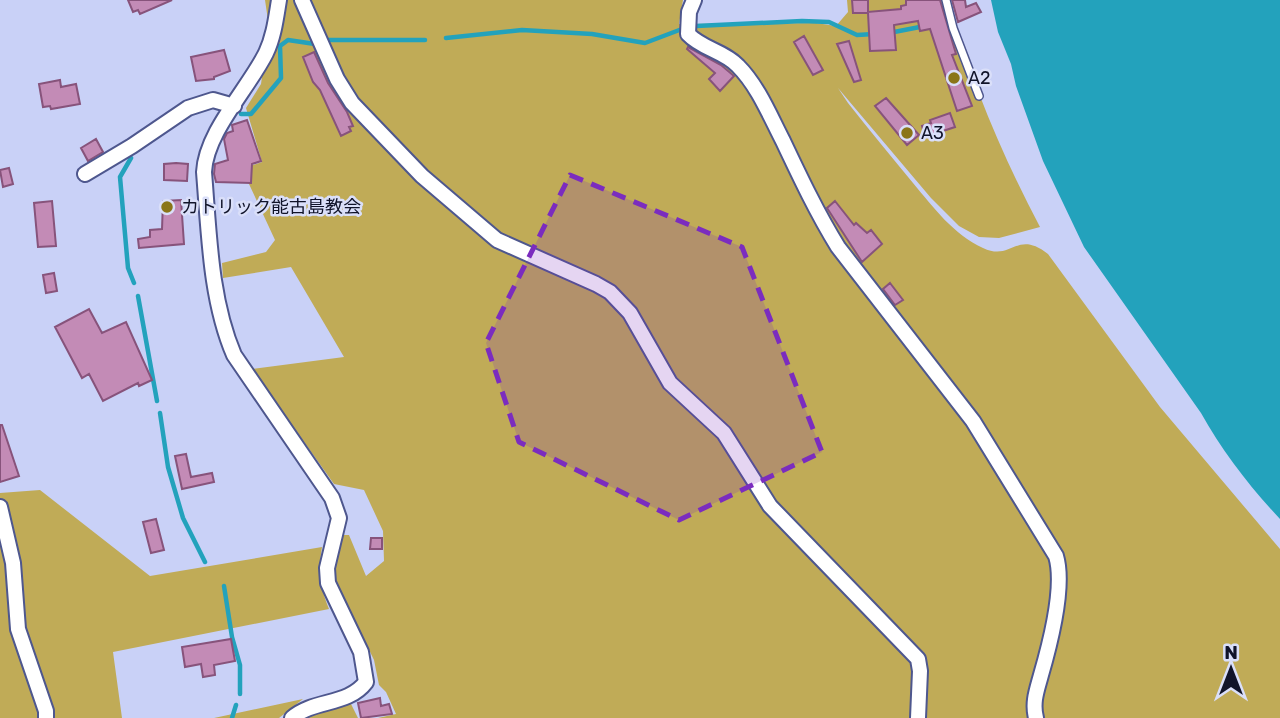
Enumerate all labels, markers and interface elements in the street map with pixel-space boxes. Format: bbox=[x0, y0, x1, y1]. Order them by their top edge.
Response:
place label: A2 bbox=[968, 67, 991, 89]
marker: A2 bbox=[946, 70, 962, 86]
place label: A3 bbox=[921, 122, 944, 144]
marker: A3 bbox=[899, 125, 915, 141]
place label: カトリック能古島教会 bbox=[181, 196, 361, 218]
marker: カトリック能古島教会 bbox=[159, 199, 175, 215]
north arrow bbox=[1196, 634, 1266, 704]
text: N bbox=[1224, 641, 1238, 664]

